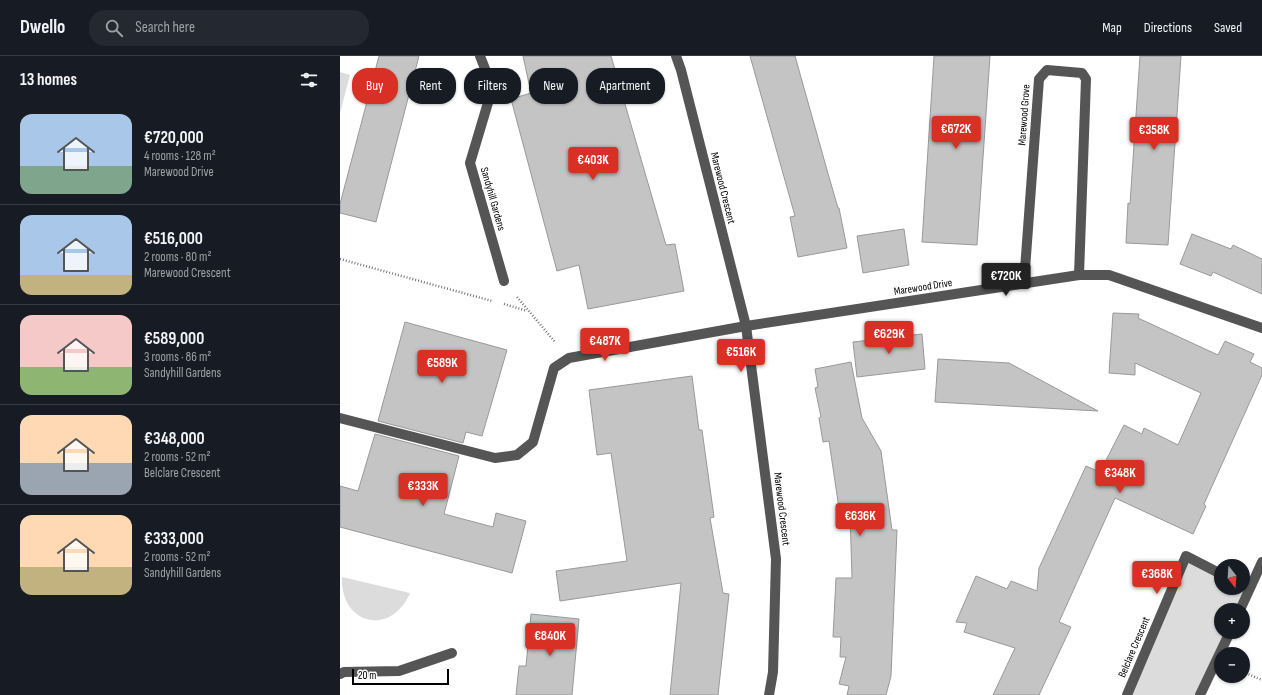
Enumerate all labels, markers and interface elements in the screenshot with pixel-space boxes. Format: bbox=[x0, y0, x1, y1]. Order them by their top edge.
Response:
search box bbox=[89, 10, 369, 46]
text: Dwello bbox=[20, 16, 65, 39]
icon: search bbox=[103, 17, 125, 39]
text: Search here bbox=[135, 18, 195, 37]
text: Map bbox=[1102, 19, 1122, 36]
text: Directions bbox=[1144, 19, 1192, 36]
text: Saved bbox=[1214, 19, 1242, 36]
chip: Buy bbox=[352, 68, 398, 104]
chip: Rent bbox=[406, 68, 456, 104]
chip: Filters bbox=[464, 68, 521, 104]
chip: New bbox=[529, 68, 578, 104]
chip: Apartment bbox=[586, 68, 665, 104]
icon: filters bbox=[298, 69, 320, 91]
text: 13 homes bbox=[20, 70, 77, 90]
street label: Marewood Grove bbox=[1015, 84, 1033, 146]
pin: €672K bbox=[928, 116, 984, 150]
pin: €358K bbox=[1126, 117, 1182, 151]
text: €672K bbox=[941, 121, 971, 137]
text: €358K bbox=[1139, 122, 1169, 138]
text: €720,000 bbox=[144, 128, 204, 148]
icon: home bbox=[52, 130, 100, 178]
pin: €403K bbox=[565, 147, 621, 181]
text: 4 rooms · 128 m² bbox=[144, 148, 216, 164]
street label: Marewood Crescent bbox=[708, 151, 738, 226]
text: €403K bbox=[577, 152, 609, 168]
text: Marewood Drive bbox=[144, 164, 214, 180]
street label: Sandyhill Gardens bbox=[478, 166, 508, 232]
text: €516,000 bbox=[144, 229, 203, 249]
icon: home bbox=[52, 231, 100, 279]
text: 2 rooms · 80 m² bbox=[144, 249, 211, 265]
pin: €720K bbox=[978, 263, 1034, 297]
text: Marewood Crescent bbox=[144, 265, 231, 281]
text: €720K bbox=[991, 268, 1021, 284]
street label: Marewood Drive bbox=[893, 276, 953, 298]
pin: €629K bbox=[861, 321, 917, 355]
text: €629K bbox=[873, 326, 905, 342]
pin: €487K bbox=[577, 328, 633, 362]
text: €589,000 bbox=[144, 329, 204, 349]
icon: home bbox=[52, 331, 100, 379]
text: €487K bbox=[589, 333, 621, 349]
pin: €516K bbox=[713, 339, 769, 373]
text: €516K bbox=[726, 344, 756, 360]
text: 3 rooms · 86 m² bbox=[144, 349, 211, 365]
pin: €589K bbox=[414, 350, 470, 384]
text: €589K bbox=[426, 355, 458, 371]
text: Sandyhill Gardens bbox=[144, 365, 221, 381]
text: €348,000 bbox=[144, 429, 205, 449]
icon: home bbox=[52, 431, 100, 479]
text: 2 rooms · 52 m² bbox=[144, 449, 211, 465]
pin: €348K bbox=[1092, 460, 1148, 494]
text: Belclare Crescent bbox=[144, 465, 221, 481]
text: €348K bbox=[1104, 465, 1136, 481]
street label: Marewood Crescent bbox=[771, 472, 793, 547]
pin: €333K bbox=[395, 473, 451, 507]
text: €333K bbox=[408, 478, 438, 494]
pin: €636K bbox=[832, 503, 888, 537]
text: €636K bbox=[844, 508, 876, 524]
text: €333,000 bbox=[144, 529, 204, 549]
icon: home bbox=[52, 531, 100, 579]
text: 2 rooms · 52 m² bbox=[144, 549, 211, 565]
north arrow bbox=[1214, 559, 1250, 595]
map controls bbox=[1214, 559, 1250, 683]
pin: €368K bbox=[1129, 561, 1185, 595]
text: Sandyhill Gardens bbox=[144, 565, 221, 581]
text: €368K bbox=[1141, 566, 1173, 582]
button: + bbox=[1214, 603, 1250, 639]
street label: Belclare Crescent bbox=[1115, 614, 1153, 679]
pin: €840K bbox=[522, 623, 578, 657]
text: €840K bbox=[534, 628, 566, 644]
button: − bbox=[1214, 647, 1250, 683]
scale bar bbox=[352, 667, 449, 686]
text: 20 m bbox=[358, 669, 376, 682]

